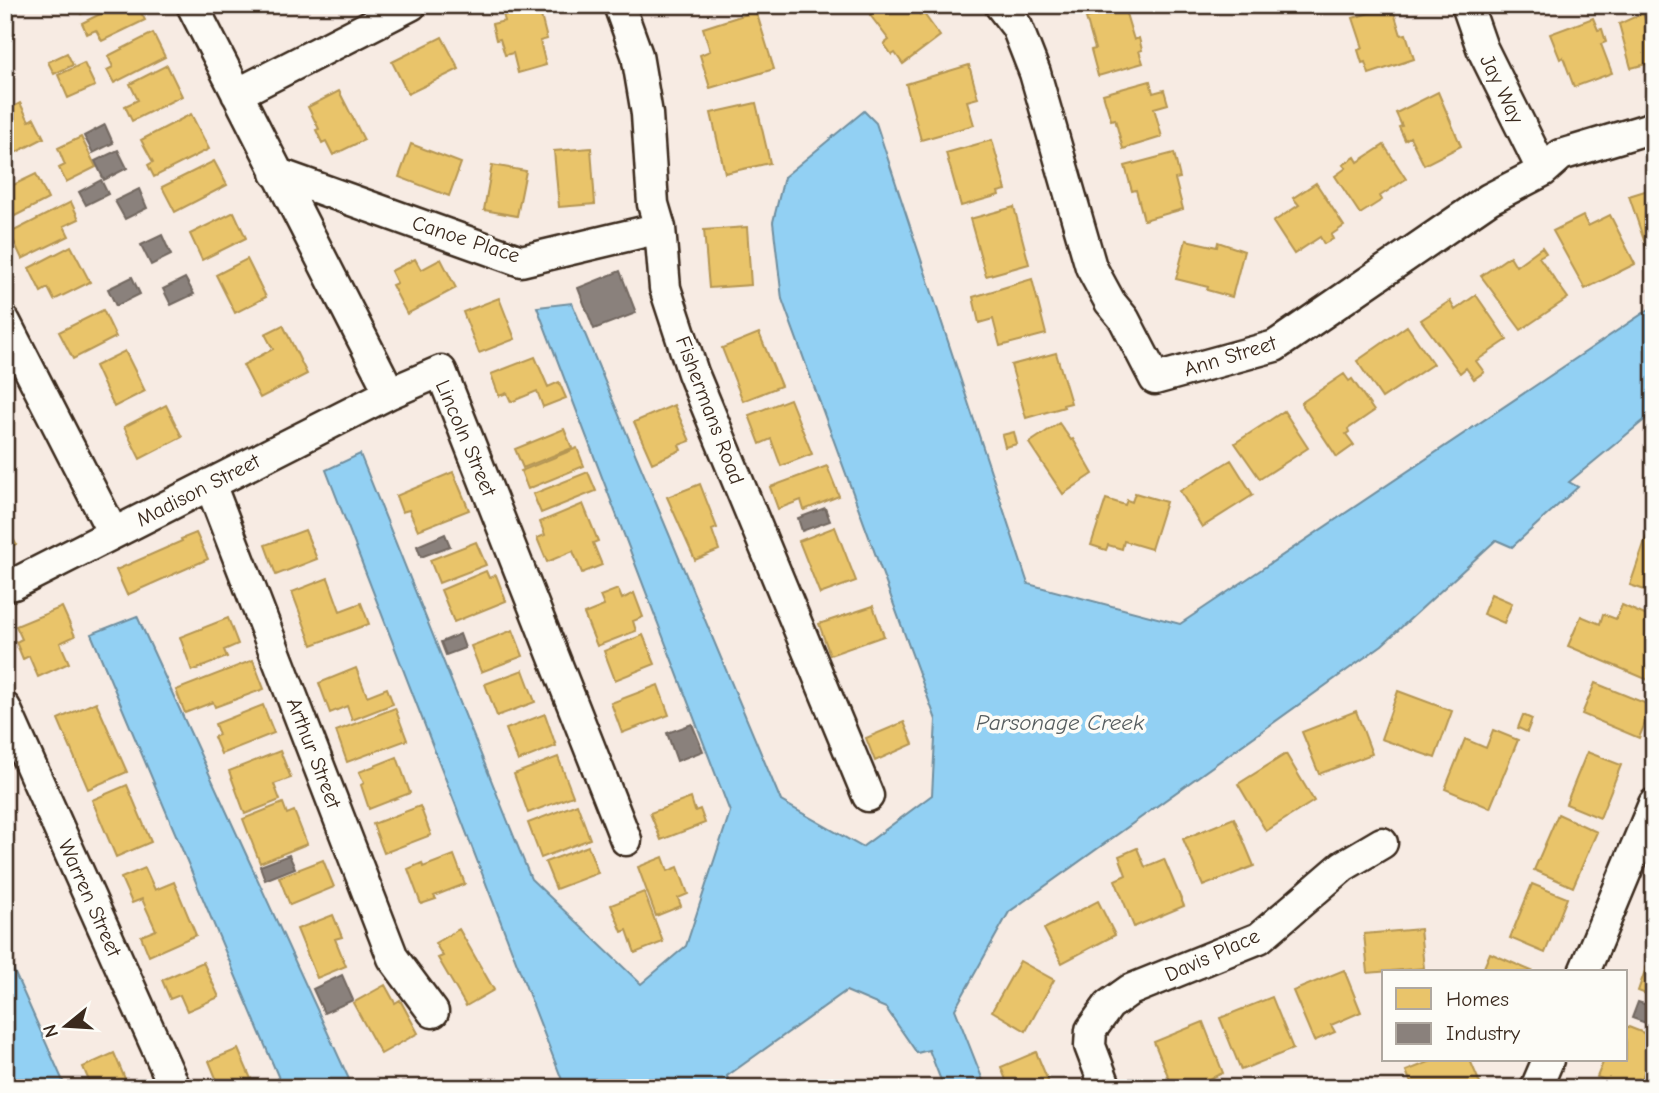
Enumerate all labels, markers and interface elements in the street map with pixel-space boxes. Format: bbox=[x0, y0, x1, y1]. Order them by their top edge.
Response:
street label: Jay Way bbox=[1475, 51, 1529, 128]
street label: Canoe Place bbox=[409, 210, 523, 268]
street label: Ann Street bbox=[1181, 330, 1280, 381]
street label: Fishermans Road bbox=[671, 333, 749, 487]
street label: Lincoln Street bbox=[431, 376, 502, 501]
street label: Madison Street bbox=[132, 448, 265, 531]
street label: Arthur Street bbox=[282, 694, 346, 813]
water label: Parsonage Creek bbox=[976, 709, 1145, 736]
street label: Warren Street bbox=[53, 836, 127, 961]
street label: Davis Place bbox=[1161, 923, 1263, 987]
legend bbox=[1382, 970, 1628, 1062]
text: Homes bbox=[1446, 987, 1509, 1011]
north arrow bbox=[32, 992, 102, 1062]
text: Industry bbox=[1446, 1021, 1521, 1045]
text: N bbox=[38, 1022, 63, 1040]

